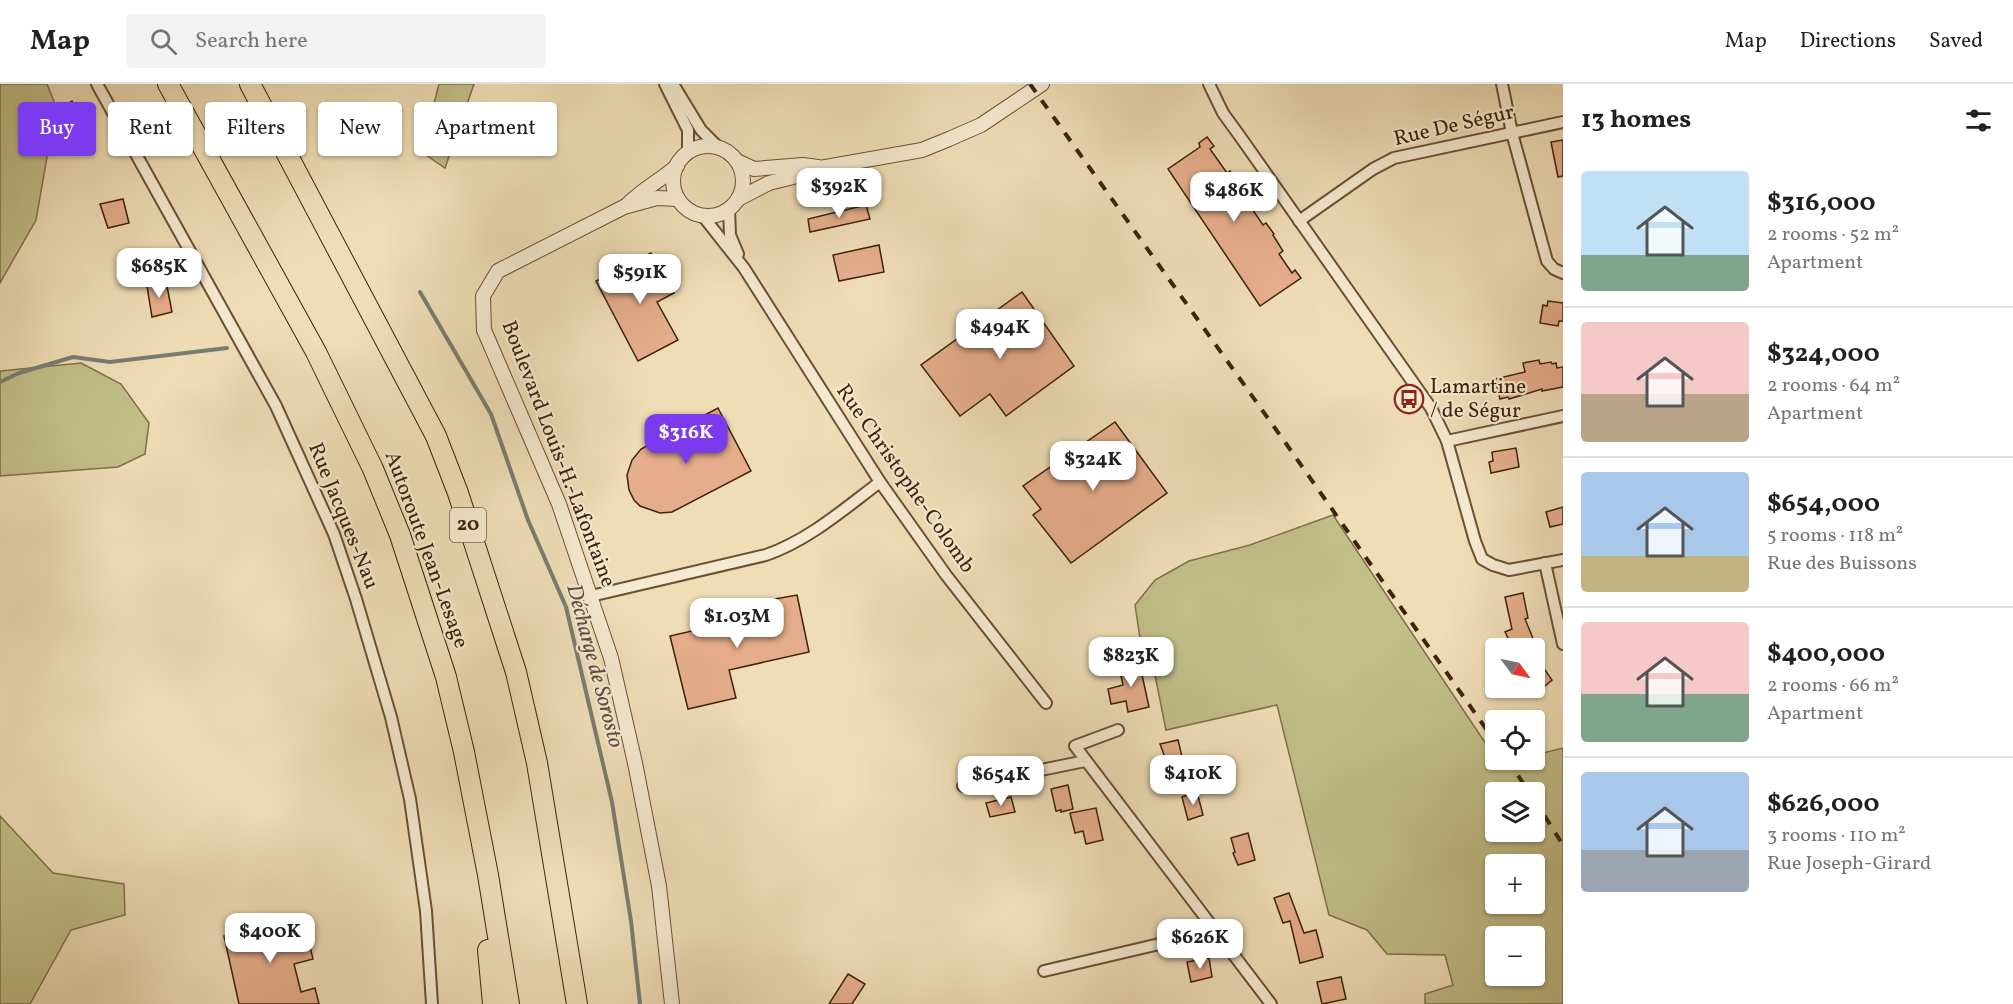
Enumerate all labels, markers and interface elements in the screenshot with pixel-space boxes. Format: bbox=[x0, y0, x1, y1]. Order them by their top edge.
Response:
search box bbox=[126, 14, 546, 68]
text: Map bbox=[30, 22, 90, 61]
icon: search bbox=[147, 25, 180, 58]
text: Search here bbox=[195, 26, 308, 57]
text: Map bbox=[1725, 27, 1767, 56]
text: Directions bbox=[1800, 27, 1896, 56]
text: Saved bbox=[1929, 27, 1983, 56]
street label: Rue De Ségur bbox=[1391, 98, 1517, 154]
chip: Buy bbox=[18, 102, 96, 156]
chip: Rent bbox=[108, 102, 193, 156]
chip: Filters bbox=[205, 102, 306, 156]
chip: New bbox=[318, 102, 402, 156]
chip: Apartment bbox=[414, 102, 557, 156]
text: 13 homes bbox=[1581, 102, 1691, 138]
icon: filters bbox=[1962, 104, 1995, 137]
pin: $392K bbox=[797, 168, 881, 219]
pin: $486K bbox=[1192, 172, 1276, 223]
text: $392K bbox=[811, 173, 867, 201]
text: $486K bbox=[1204, 177, 1264, 205]
text: $316,000 bbox=[1767, 185, 1876, 221]
icon: home bbox=[1629, 195, 1701, 267]
text: 2 rooms · 52 m² bbox=[1767, 221, 1899, 249]
pin: $685K bbox=[117, 248, 201, 299]
text: Apartment bbox=[1767, 249, 1863, 277]
text: $685K bbox=[131, 253, 187, 281]
pin: $591K bbox=[598, 254, 682, 305]
text: $591K bbox=[613, 259, 667, 287]
pin: $494K bbox=[958, 309, 1042, 360]
text: $494K bbox=[970, 314, 1030, 342]
street label: Boulevard Louis-H.-Lafontaine bbox=[494, 317, 622, 592]
text: $324,000 bbox=[1767, 336, 1880, 372]
icon: home bbox=[1629, 346, 1701, 418]
text: 2 rooms · 64 m² bbox=[1767, 372, 1900, 400]
place label: Lamartine / de Ségur bbox=[1430, 373, 1526, 426]
street label: Rue Christophe-Colomb bbox=[829, 379, 981, 579]
bus stop icon: Lamartine / de Ségur bbox=[1393, 383, 1425, 415]
text: Apartment bbox=[1767, 400, 1863, 428]
pin: $316K bbox=[644, 414, 728, 465]
text: $316K bbox=[659, 419, 713, 447]
street label: Rue Jacques-Nau bbox=[300, 439, 386, 593]
pin: $324K bbox=[1051, 441, 1135, 492]
text: $324K bbox=[1064, 446, 1122, 474]
street label: Autoroute Jean-Lesage bbox=[377, 448, 475, 653]
text: $654,000 bbox=[1767, 486, 1880, 522]
icon: home bbox=[1629, 496, 1701, 568]
road number: 20 bbox=[450, 508, 486, 542]
text: 5 rooms · 118 m² bbox=[1767, 522, 1903, 550]
text: Rue des Buissons bbox=[1767, 550, 1917, 578]
water label: Décharge de Sorosto bbox=[557, 581, 631, 751]
pin: $1.03M bbox=[688, 598, 786, 649]
text: $1.03M bbox=[704, 603, 770, 631]
text: $400,000 bbox=[1767, 636, 1885, 672]
pin: $823K bbox=[1089, 637, 1173, 688]
north arrow bbox=[1485, 638, 1545, 698]
map controls bbox=[1485, 638, 1545, 986]
text: $823K bbox=[1103, 642, 1159, 670]
icon: home bbox=[1629, 646, 1701, 718]
text: 2 rooms · 66 m² bbox=[1767, 672, 1899, 700]
text: Apartment bbox=[1767, 700, 1863, 728]
button: locate bbox=[1485, 710, 1545, 770]
pin: $410K bbox=[1151, 755, 1235, 806]
pin: $654K bbox=[959, 756, 1043, 807]
text: $410K bbox=[1164, 760, 1222, 788]
text: $654K bbox=[972, 761, 1030, 789]
button: layers bbox=[1485, 782, 1545, 842]
text: $626,000 bbox=[1767, 786, 1880, 822]
icon: home bbox=[1629, 796, 1701, 868]
text: 3 rooms · 110 m² bbox=[1767, 822, 1906, 850]
text: Rue Joseph-Girard bbox=[1767, 850, 1931, 878]
button: + bbox=[1485, 854, 1545, 914]
pin: $400K bbox=[228, 913, 312, 964]
text: $400K bbox=[239, 918, 301, 946]
pin: $626K bbox=[1158, 919, 1242, 970]
text: $626K bbox=[1171, 924, 1229, 952]
button: − bbox=[1485, 926, 1545, 986]

